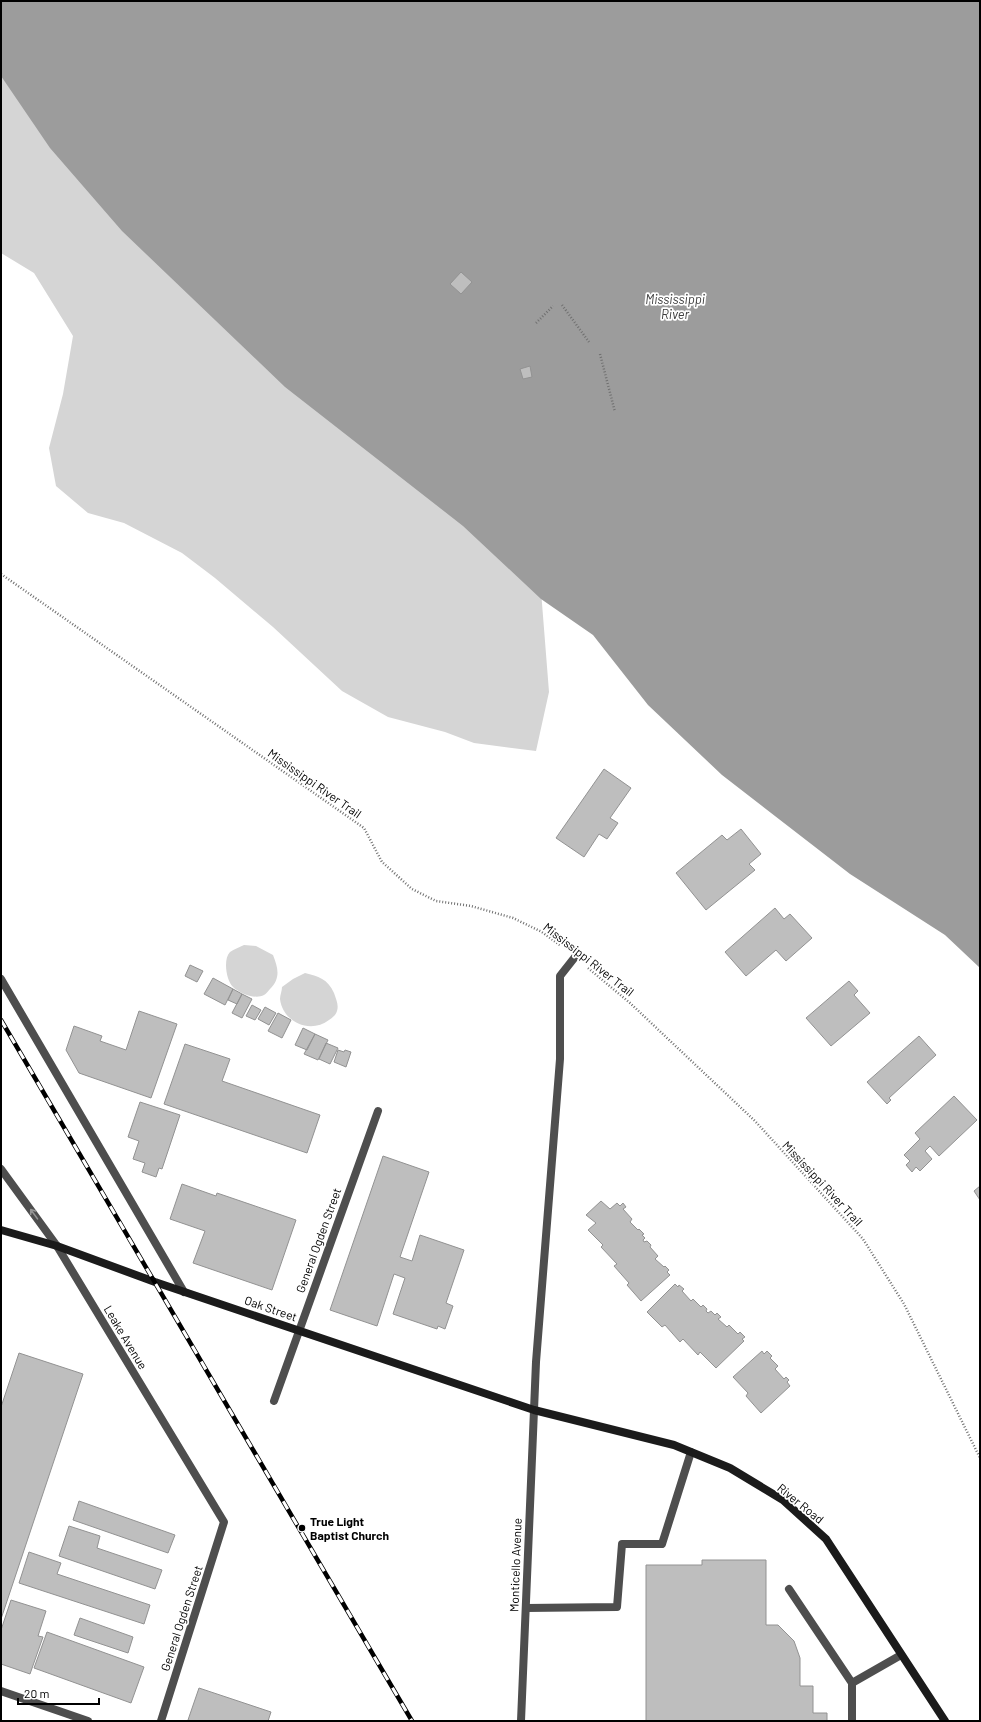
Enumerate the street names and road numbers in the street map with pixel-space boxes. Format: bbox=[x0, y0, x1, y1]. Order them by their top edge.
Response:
street label: Mississippi River Trail bbox=[266, 746, 364, 820]
street label: Mississippi River Trail bbox=[541, 919, 637, 999]
street label: Mississippi River Trail bbox=[780, 1138, 866, 1228]
street label: General Ogden Street bbox=[293, 1186, 343, 1294]
street label: Oak Street bbox=[243, 1292, 299, 1324]
street label: Leake Avenue bbox=[101, 1303, 151, 1371]
street label: River Road bbox=[775, 1480, 827, 1526]
street label: Monticello Avenue bbox=[506, 1518, 524, 1612]
street label: General Ogden Street bbox=[157, 1563, 205, 1673]

